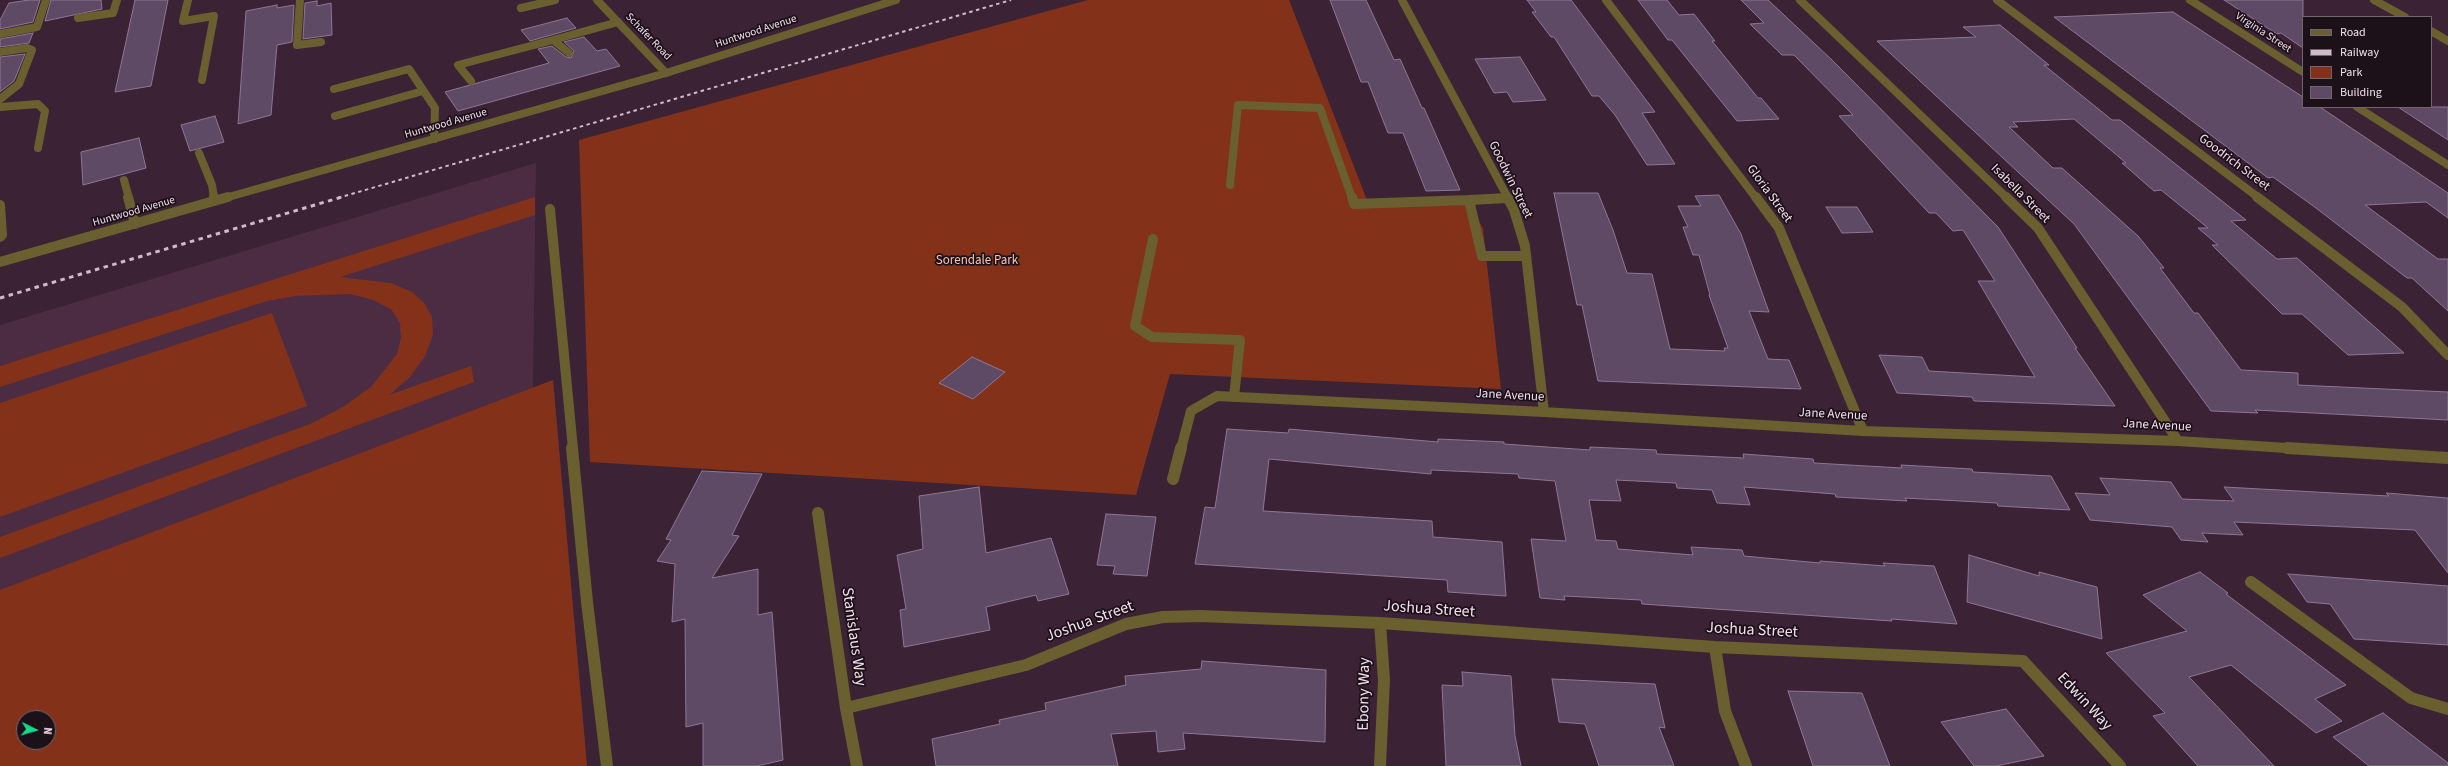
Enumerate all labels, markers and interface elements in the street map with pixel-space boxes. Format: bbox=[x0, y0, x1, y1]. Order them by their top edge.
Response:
street label: Virginia Street bbox=[2232, 10, 2294, 56]
street label: Schafer Road bbox=[622, 11, 674, 63]
street label: Huntwood Avenue bbox=[714, 13, 798, 51]
legend bbox=[2302, 16, 2432, 108]
text: Road bbox=[2340, 24, 2366, 41]
text: Railway bbox=[2340, 44, 2379, 61]
text: Park bbox=[2340, 64, 2362, 81]
text: Building bbox=[2340, 84, 2382, 101]
street label: Huntwood Avenue bbox=[403, 106, 489, 142]
street label: Goodrich Street bbox=[2195, 131, 2273, 195]
street label: Goodwin Street bbox=[1485, 139, 1535, 221]
street label: Isabella Street bbox=[1987, 161, 2053, 227]
street label: Gloria Street bbox=[1743, 162, 1795, 226]
street label: Huntwood Avenue bbox=[91, 194, 177, 230]
park label: Sorendale Park bbox=[936, 253, 1018, 269]
street label: Jane Avenue bbox=[1475, 386, 1545, 406]
street label: Jane Avenue bbox=[1798, 405, 1868, 425]
street label: Jane Avenue bbox=[2122, 416, 2192, 436]
street label: Stanislaus Way bbox=[837, 587, 869, 687]
street label: Joshua Street bbox=[1044, 597, 1136, 647]
street label: Joshua Street bbox=[1383, 597, 1475, 623]
street label: Joshua Street bbox=[1706, 619, 1798, 643]
street label: Ebony Way bbox=[1355, 657, 1375, 731]
street label: Edwin Way bbox=[2052, 669, 2116, 735]
north arrow bbox=[16, 710, 56, 750]
text: N bbox=[40, 727, 55, 735]

